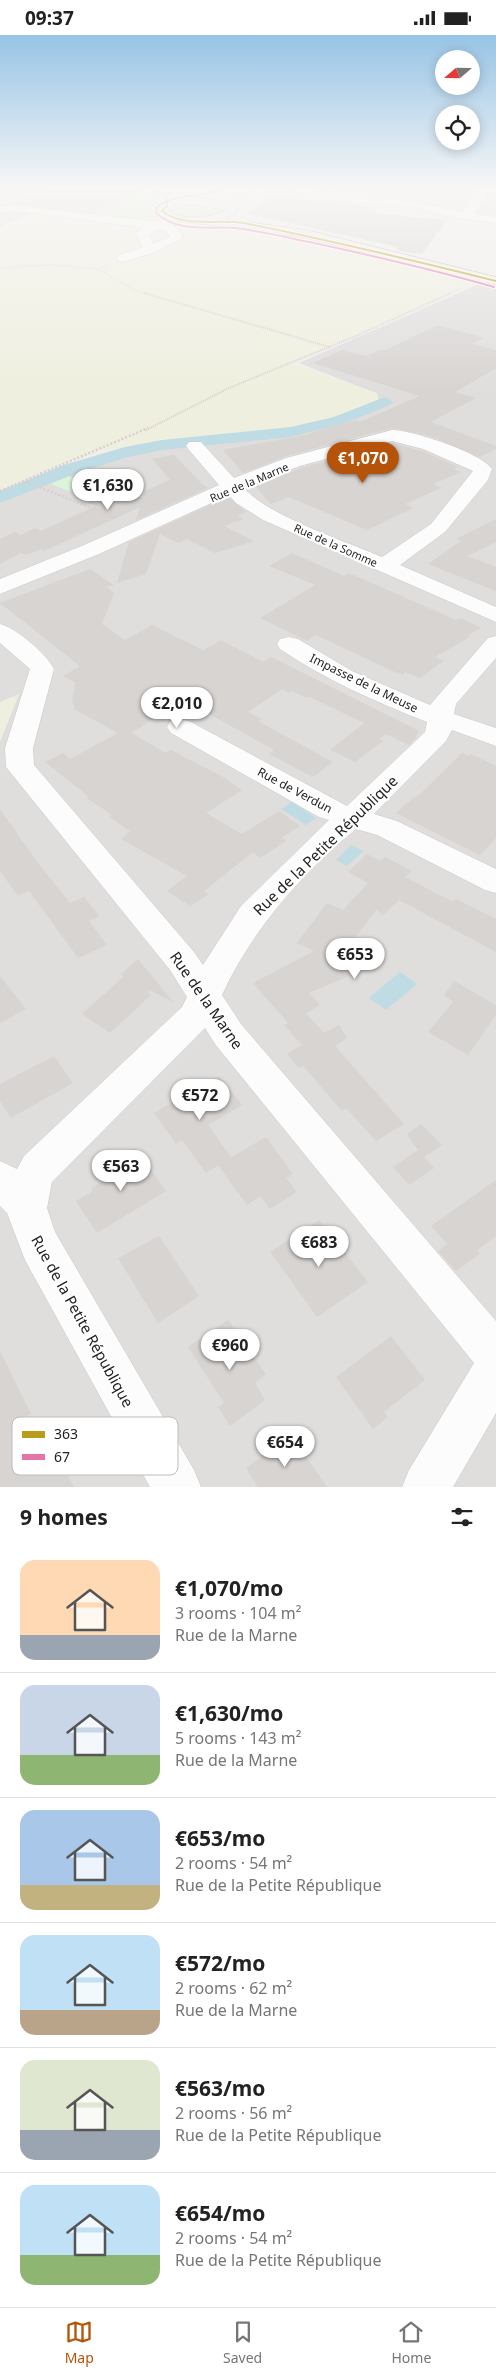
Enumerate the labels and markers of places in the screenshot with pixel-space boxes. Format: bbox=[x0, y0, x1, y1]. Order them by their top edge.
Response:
pin: €1,070 bbox=[322, 441, 404, 484]
pin: €1,630 bbox=[67, 469, 149, 511]
pin: €2,010 bbox=[136, 687, 218, 729]
pin: €653 bbox=[325, 937, 385, 980]
pin: €572 bbox=[170, 1079, 230, 1121]
pin: €563 bbox=[91, 1149, 151, 1192]
pin: €683 bbox=[289, 1225, 349, 1268]
pin: €960 bbox=[200, 1329, 260, 1371]
pin: €654 bbox=[255, 1425, 315, 1468]

